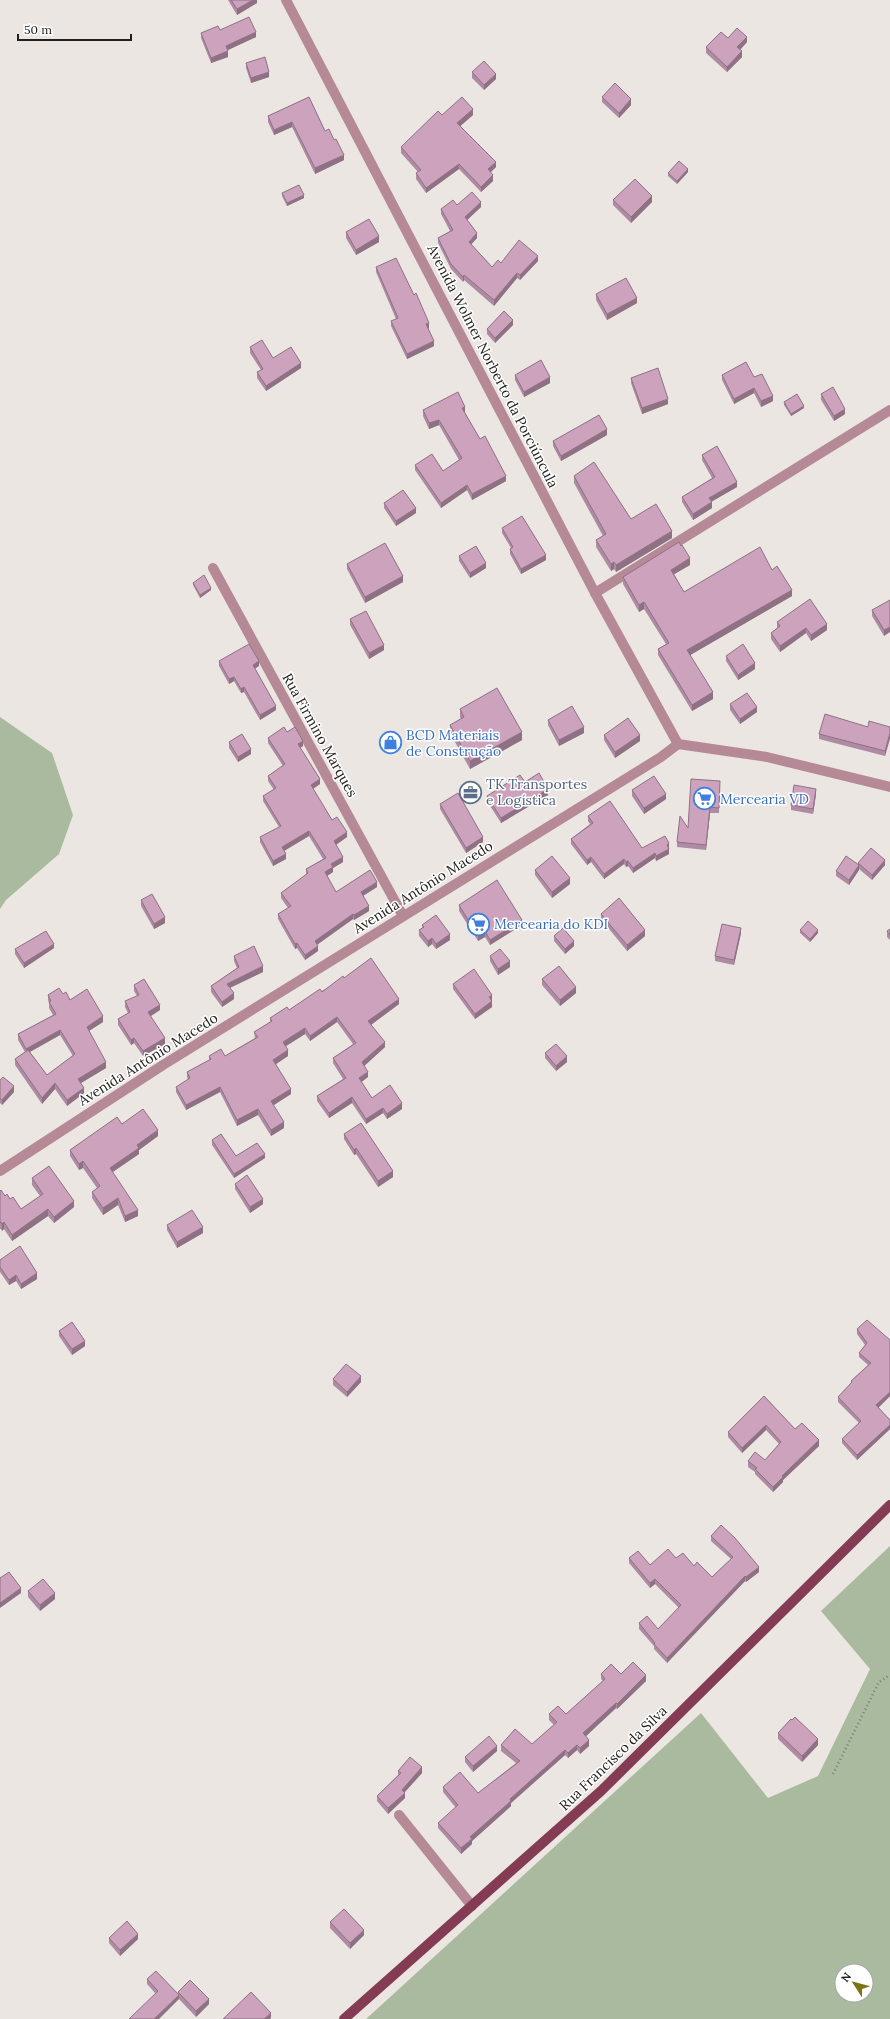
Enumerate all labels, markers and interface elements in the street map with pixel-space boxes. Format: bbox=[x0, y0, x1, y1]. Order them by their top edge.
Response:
scale bar bbox=[18, 16, 131, 42]
text: 50 m bbox=[24, 22, 52, 37]
street label: Avenida Wolmer Norberto da Porciúncula bbox=[423, 240, 562, 491]
street label: Rua Firmino Marques bbox=[278, 670, 362, 800]
place label: BCD Materiais de Construção bbox=[406, 726, 501, 760]
shop icon: BCD Materiais de Construção bbox=[377, 730, 403, 756]
place label: TK Transportes e Logística bbox=[486, 775, 587, 809]
office icon: TK Transportes e Logística bbox=[458, 779, 484, 805]
supermarket icon: Mercearia VD bbox=[692, 786, 718, 812]
place label: Mercearia VD bbox=[720, 790, 809, 808]
street label: Avenida Antônio Macedo bbox=[349, 837, 496, 938]
supermarket icon: Mercearia do KDI bbox=[466, 911, 492, 937]
place label: Mercearia do KDI bbox=[494, 915, 608, 933]
street label: Avenida Antônio Macedo bbox=[74, 1009, 221, 1110]
street label: Rua Francisco da Silva bbox=[555, 1702, 671, 1814]
north arrow bbox=[834, 1963, 874, 2003]
text: N bbox=[838, 1969, 854, 1985]

